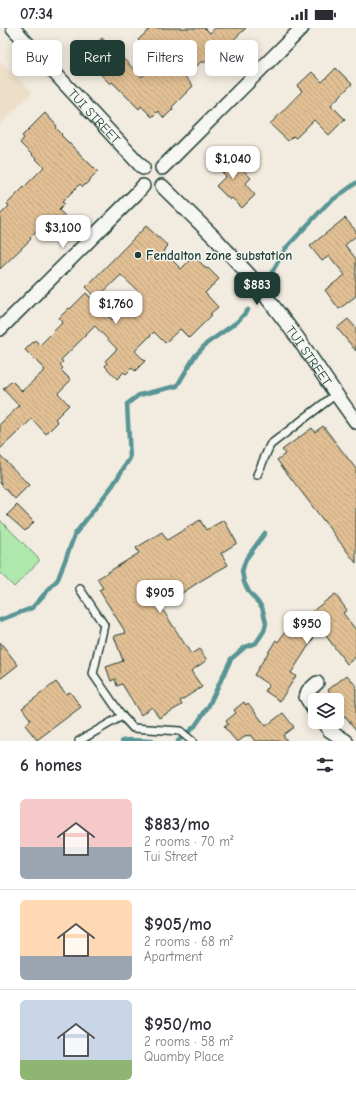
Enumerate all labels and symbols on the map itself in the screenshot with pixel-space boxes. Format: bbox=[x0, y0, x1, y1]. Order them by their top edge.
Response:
street label: TUI STREET bbox=[66, 85, 124, 147]
pin: $1,040 bbox=[200, 146, 266, 180]
pin: $3,100 bbox=[30, 215, 96, 249]
place label: Fendalton zone substation bbox=[146, 248, 292, 263]
marker: Fendalton zone substation bbox=[133, 250, 143, 260]
pin: $883 bbox=[233, 272, 281, 306]
pin: $1,760 bbox=[83, 291, 149, 325]
street label: TUI STREET bbox=[283, 322, 335, 388]
pin: $905 bbox=[136, 580, 184, 614]
pin: $950 bbox=[283, 611, 331, 645]

